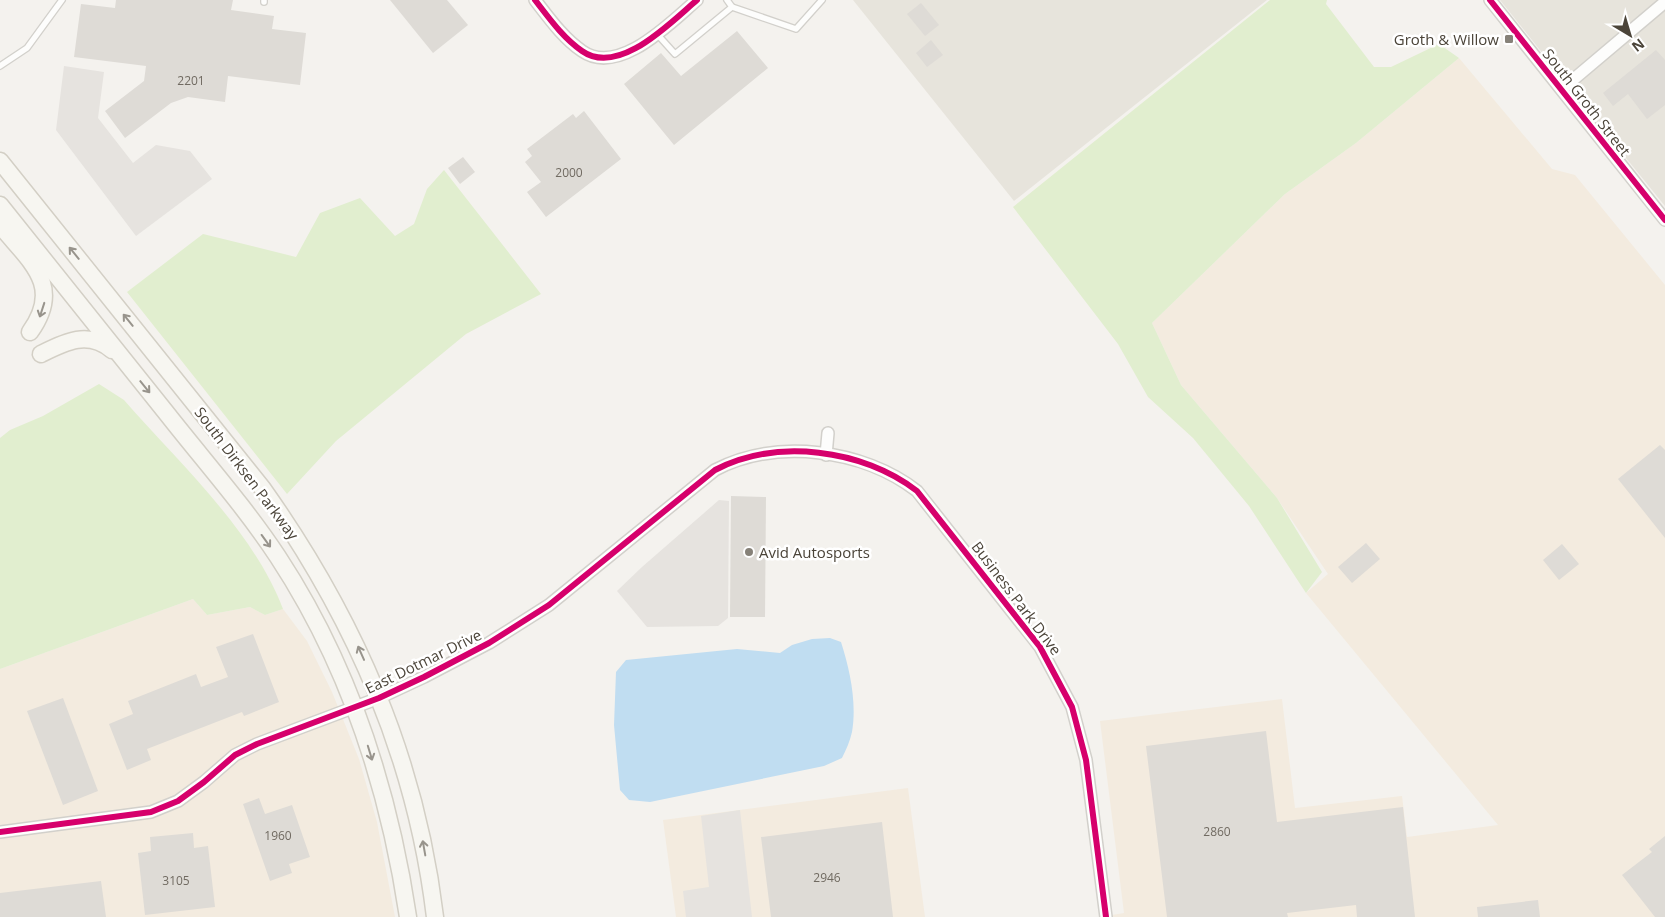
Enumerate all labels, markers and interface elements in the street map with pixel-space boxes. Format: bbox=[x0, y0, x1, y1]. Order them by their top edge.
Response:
north arrow bbox=[1605, 10, 1655, 60]
place label: Groth & Willow bbox=[1394, 29, 1499, 49]
marker: Groth & Willow bbox=[1503, 33, 1515, 45]
text: N bbox=[1628, 35, 1649, 57]
street label: South Groth Street bbox=[1539, 44, 1635, 160]
house number: 2201 bbox=[177, 72, 205, 89]
house number: 2000 bbox=[555, 164, 583, 181]
one-way arrow bbox=[69, 247, 80, 260]
one-way arrow bbox=[36, 302, 46, 318]
one-way arrow bbox=[123, 314, 134, 327]
one-way arrow bbox=[140, 380, 151, 393]
street label: South Dirksen Parkway bbox=[191, 403, 304, 544]
one-way arrow bbox=[261, 534, 271, 548]
street label: Business Park Drive bbox=[968, 537, 1066, 659]
place label: Avid Autosports bbox=[759, 542, 870, 562]
marker: Avid Autosports bbox=[743, 546, 755, 558]
street label: East Dotmar Drive bbox=[361, 624, 485, 698]
one-way arrow bbox=[355, 646, 365, 661]
one-way arrow bbox=[366, 745, 376, 761]
house number: 2860 bbox=[1203, 823, 1231, 840]
house number: 1960 bbox=[264, 827, 292, 844]
one-way arrow bbox=[419, 841, 429, 857]
house number: 2946 bbox=[813, 869, 841, 886]
house number: 3105 bbox=[162, 872, 190, 889]

